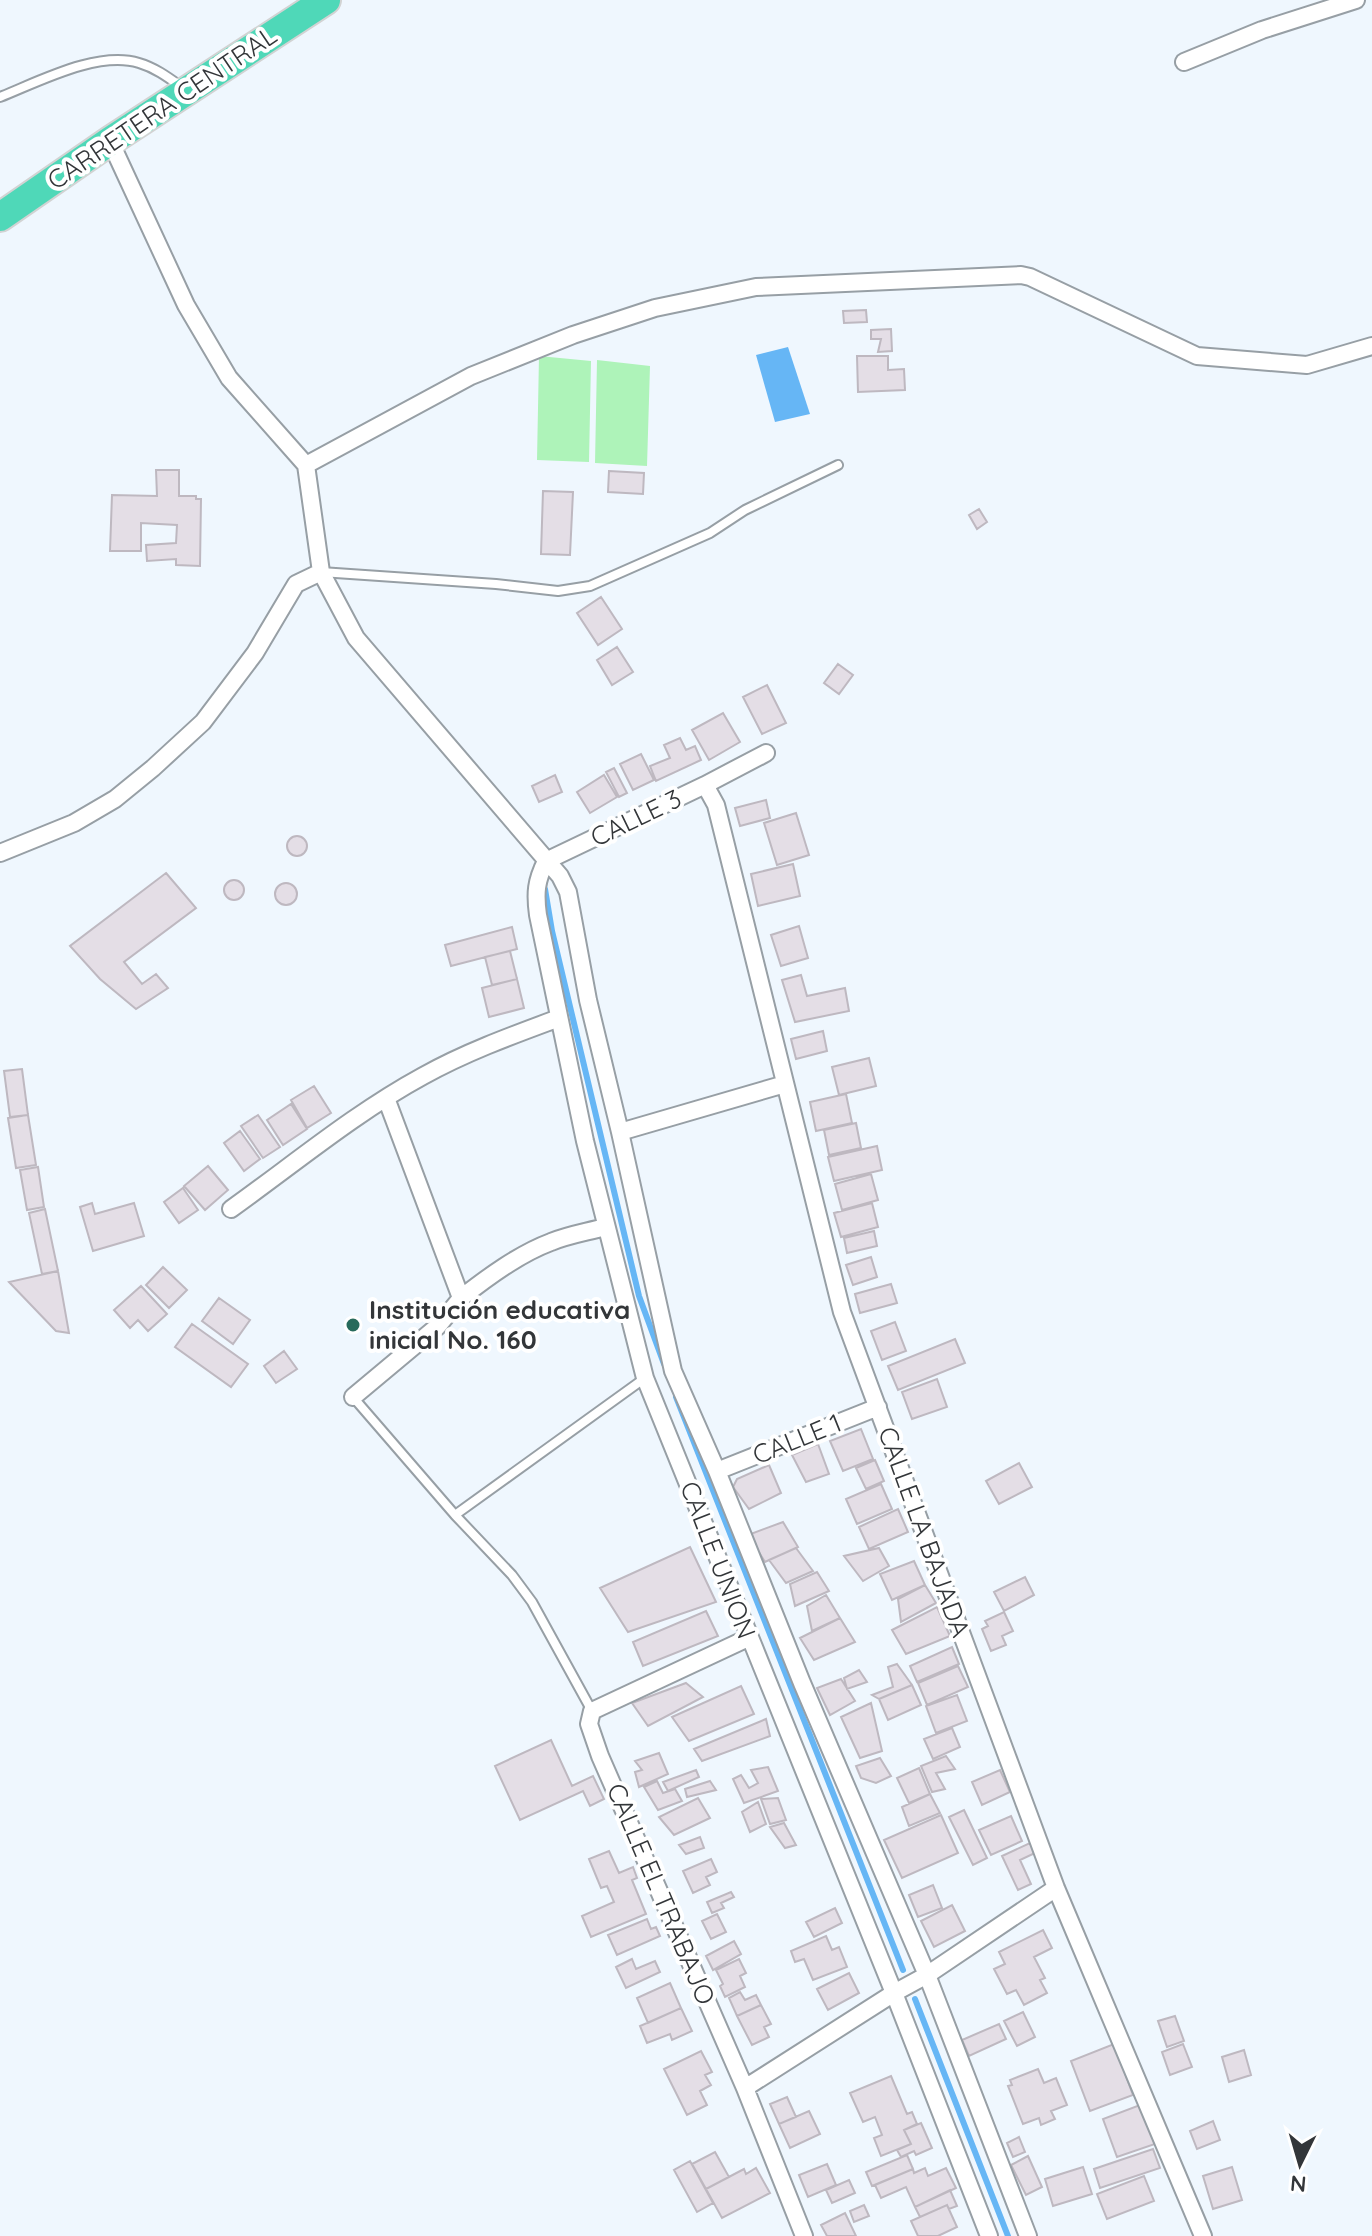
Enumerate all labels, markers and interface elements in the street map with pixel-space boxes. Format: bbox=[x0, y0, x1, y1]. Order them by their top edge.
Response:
street label: CARRETERA CENTRAL bbox=[41, 18, 283, 197]
street label: CALLE 3 bbox=[585, 781, 687, 854]
place label: Institución educativa inicial No. 160 bbox=[369, 1293, 630, 1356]
marker: Institución educativa inicial No. 160 bbox=[344, 1316, 362, 1334]
street label: CALLE 1 bbox=[748, 1406, 846, 1471]
street label: CALLE LA BAJADA bbox=[871, 1422, 978, 1642]
street label: CALLE UNION bbox=[673, 1476, 764, 1643]
street label: CALLE EL TRABAJO bbox=[600, 1778, 723, 2010]
north arrow bbox=[1260, 2124, 1340, 2204]
text: N bbox=[1289, 2169, 1308, 2199]

